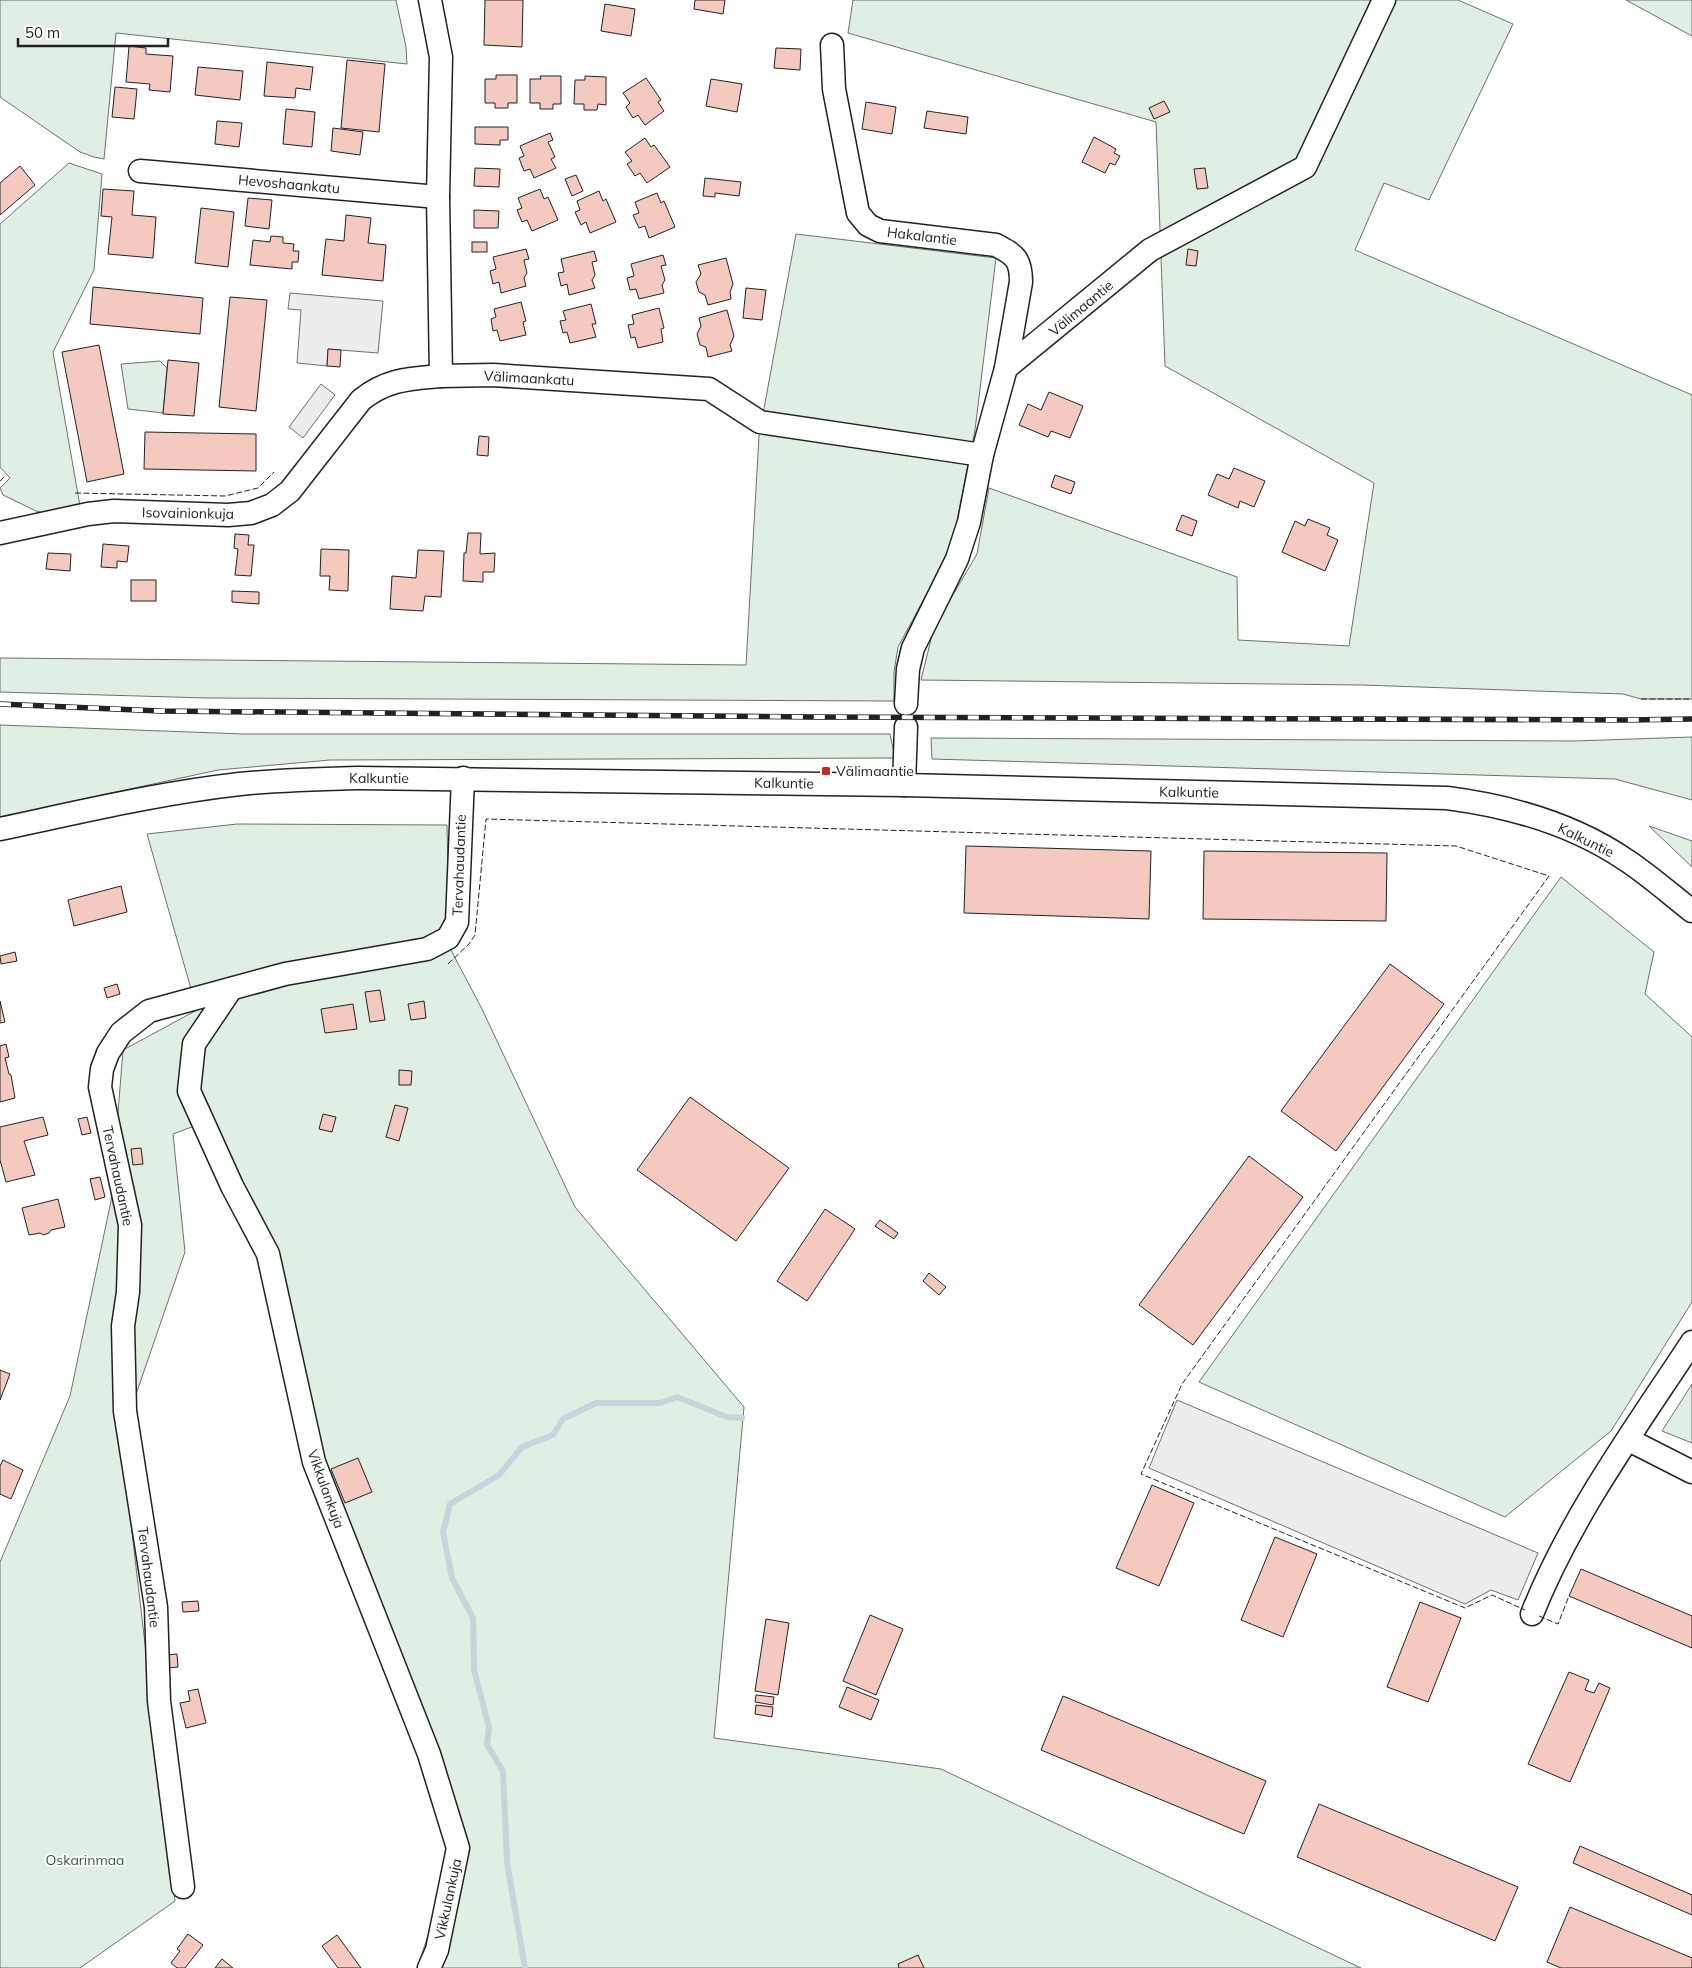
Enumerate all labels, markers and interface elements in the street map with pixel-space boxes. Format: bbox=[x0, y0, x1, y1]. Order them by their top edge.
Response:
scale bar bbox=[18, 15, 168, 47]
text: 50 m bbox=[25, 23, 60, 42]
street label: Hevoshaankatu bbox=[237, 171, 341, 197]
street label: Hakalantie bbox=[886, 223, 958, 249]
street label: Välimaantie bbox=[1045, 276, 1117, 340]
street label: Välimaankatu bbox=[483, 367, 575, 389]
street label: Isovainionkuja bbox=[142, 503, 234, 523]
place label: Välimaantie bbox=[836, 762, 914, 780]
marker: Välimaantie bbox=[820, 765, 832, 777]
street label: Kalkuntie bbox=[349, 769, 409, 787]
street label: Kalkuntie bbox=[754, 773, 814, 793]
street label: Kalkuntie bbox=[1159, 782, 1219, 802]
street label: Tervahaudantie bbox=[448, 814, 470, 916]
street label: Kalkuntie bbox=[1555, 819, 1617, 861]
street label: Tervahaudantie bbox=[99, 1124, 137, 1228]
street label: Vikkulankuja bbox=[303, 1447, 349, 1531]
street label: Tervahaudantie bbox=[134, 1525, 164, 1629]
park label: Oskarinmaa bbox=[45, 1851, 125, 1869]
street label: Vikkulankuja bbox=[431, 1857, 465, 1941]

